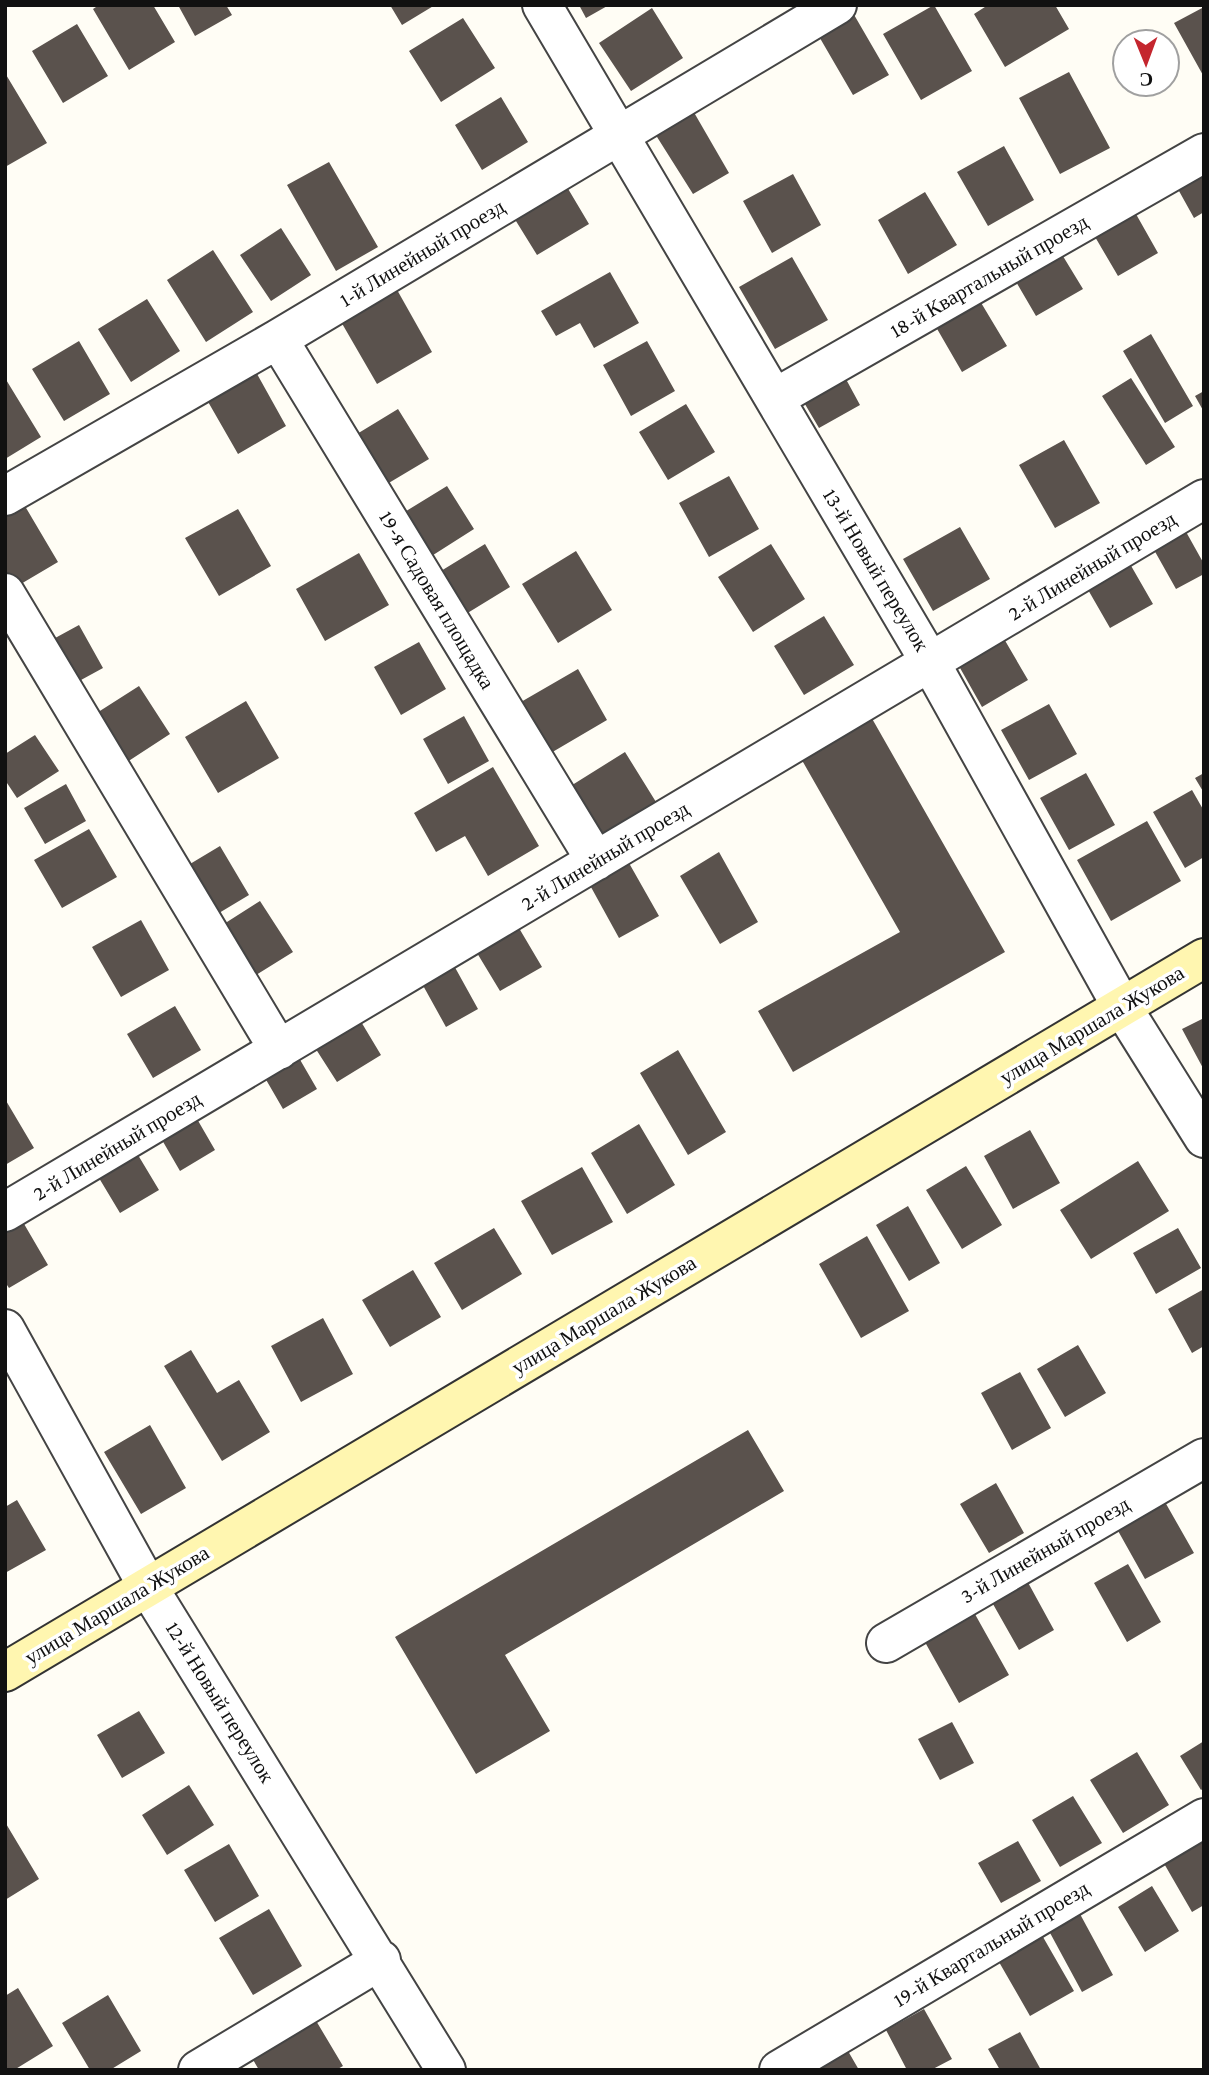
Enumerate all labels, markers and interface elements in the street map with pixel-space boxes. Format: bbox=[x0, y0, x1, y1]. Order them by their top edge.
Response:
north arrow bbox=[1111, 28, 1181, 98]
text: С bbox=[1139, 69, 1153, 90]
street label: 1-й Линейный проезд bbox=[335, 194, 509, 312]
street label: 18-й Квартальный проезд bbox=[886, 209, 1092, 343]
street label: 13-й Новый переулок bbox=[818, 484, 934, 656]
street label: 2-й Линейный проезд bbox=[1004, 506, 1180, 626]
street label: 19-я Садовая площадка bbox=[374, 507, 500, 694]
street label: 2-й Линейный проезд bbox=[517, 796, 693, 916]
street label: улица Маршала Жукова bbox=[996, 960, 1189, 1090]
street label: 2-й Линейный проезд bbox=[29, 1086, 205, 1206]
street label: улица Маршала Жукова bbox=[508, 1250, 701, 1380]
street label: 3-й Линейный проезд bbox=[956, 1492, 1134, 1608]
street label: улица Маршала Жукова bbox=[21, 1540, 214, 1670]
street label: 12-й Новый переулок bbox=[161, 1617, 280, 1788]
street label: 19-й Квартальный проезд bbox=[889, 1876, 1093, 2012]

